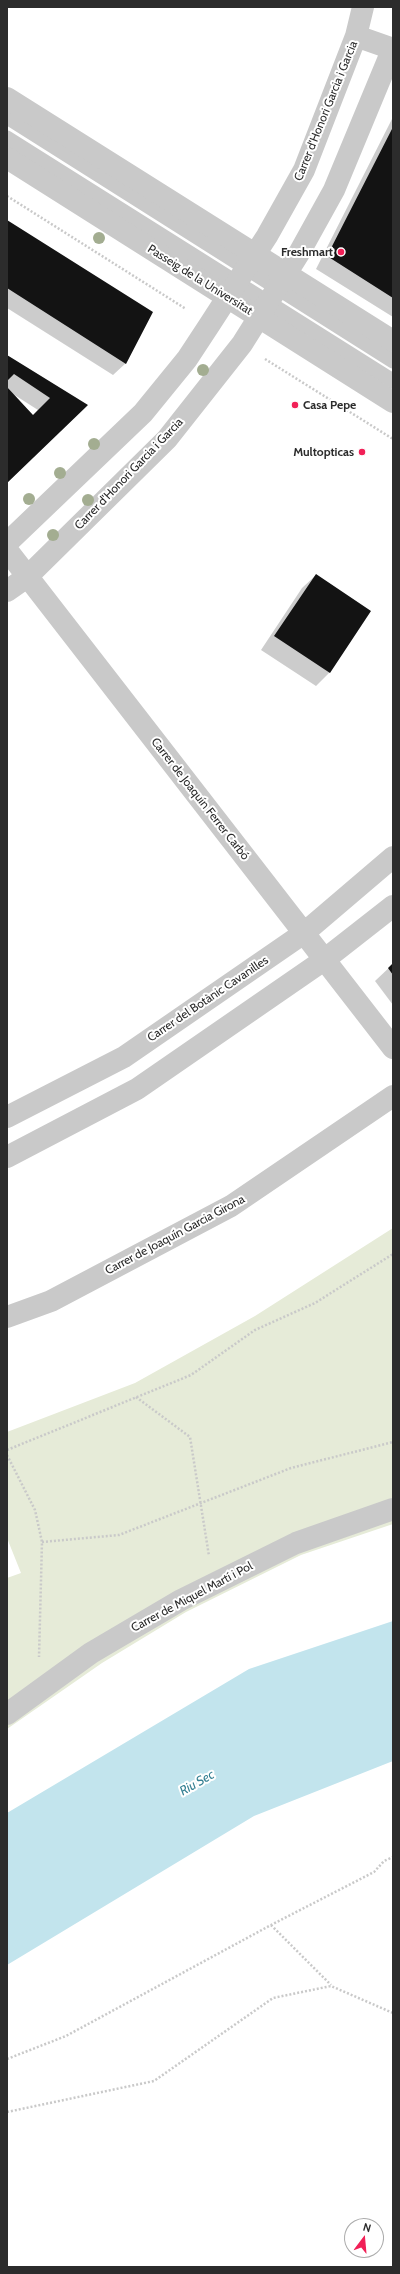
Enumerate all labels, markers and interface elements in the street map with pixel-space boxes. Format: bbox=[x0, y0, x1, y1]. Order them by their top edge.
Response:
street label: Carrer d'Honori Garcia i Garcia bbox=[291, 39, 361, 183]
street label: Passeig de la Universitat bbox=[145, 242, 255, 318]
place label: Freshmart bbox=[281, 245, 333, 259]
marker: Freshmart bbox=[336, 247, 346, 257]
place label: Casa Pepe bbox=[303, 398, 356, 412]
marker: Casa Pepe bbox=[290, 400, 300, 410]
street label: Carrer d'Honori Garcia i Garcia bbox=[72, 415, 186, 533]
place label: Multopticas bbox=[293, 445, 354, 459]
marker: Multopticas bbox=[357, 447, 367, 457]
street label: Carrer de Joaquín Ferrer Carbó bbox=[148, 735, 252, 863]
street label: Carrer del Botànic Cavanilles bbox=[145, 953, 271, 1045]
street label: Carrer de Joaquín Garcia Girona bbox=[103, 1192, 247, 1278]
street label: Carrer de Miquel Martí i Pol bbox=[129, 1559, 255, 1635]
water label: Riu Sec bbox=[177, 1767, 217, 1799]
north arrow bbox=[344, 2218, 384, 2258]
text: N bbox=[361, 2220, 373, 2235]

